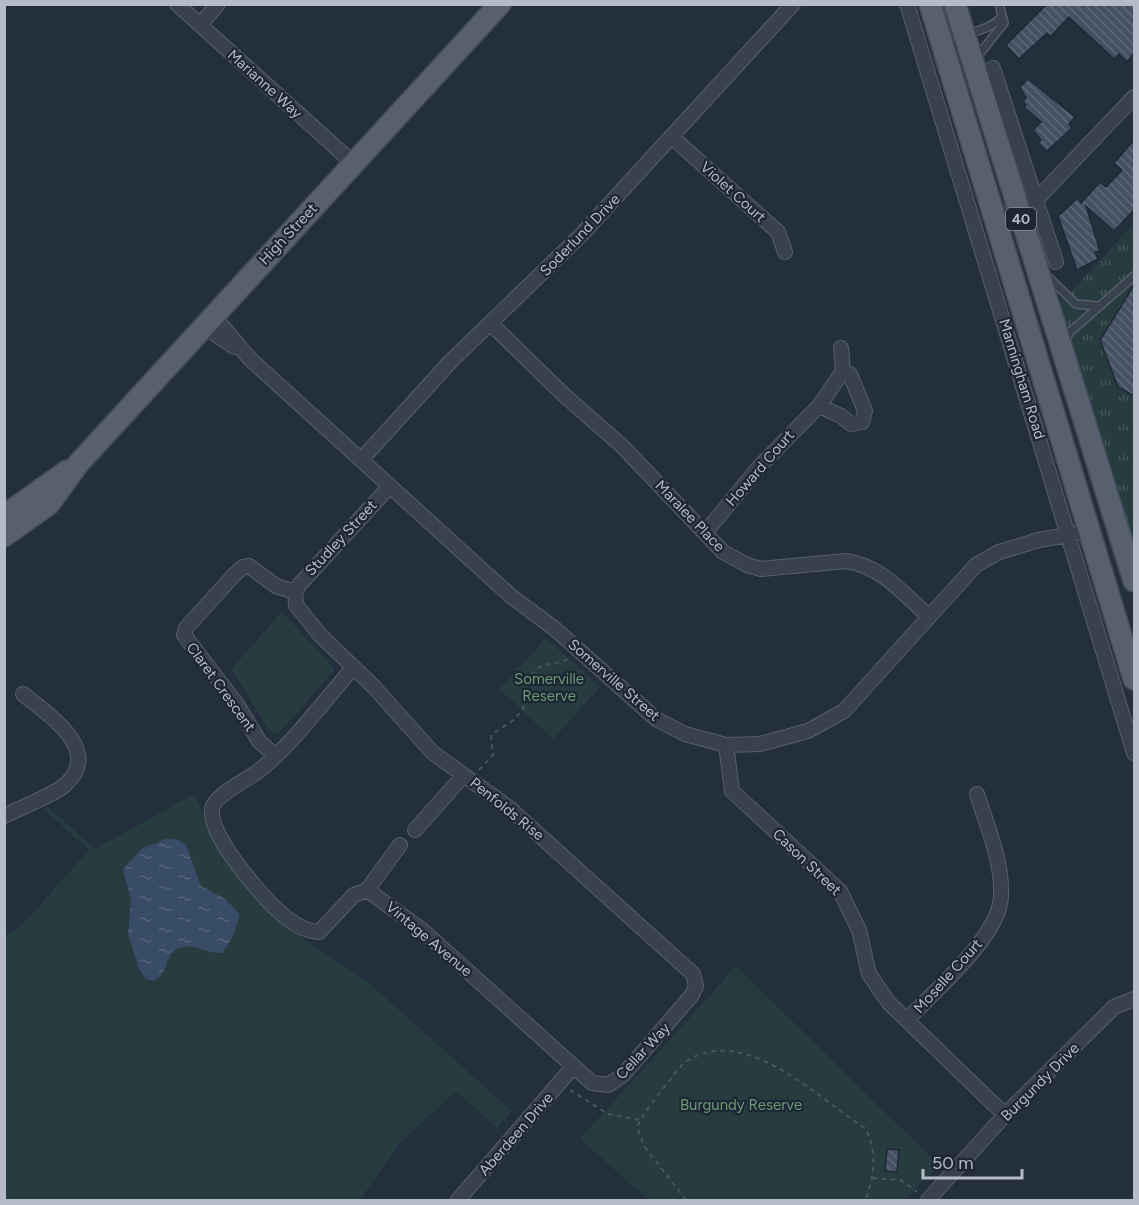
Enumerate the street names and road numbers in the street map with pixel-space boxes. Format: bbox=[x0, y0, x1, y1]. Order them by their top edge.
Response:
street label: Marianne Way bbox=[224, 46, 306, 122]
street label: Violet Court bbox=[696, 158, 770, 226]
street label: Soderlund Drive bbox=[536, 190, 624, 280]
street label: High Street bbox=[255, 199, 321, 269]
road number: 40 bbox=[1006, 208, 1036, 230]
street label: Manningham Road bbox=[995, 317, 1049, 441]
street label: Howard Court bbox=[722, 426, 798, 510]
street label: Maralee Place bbox=[651, 477, 729, 555]
street label: Studley Street bbox=[301, 496, 381, 580]
street label: Somerville Street bbox=[564, 635, 664, 725]
street label: Claret Crescent bbox=[183, 639, 260, 735]
street label: Penfolds Rise bbox=[466, 774, 548, 844]
street label: Cason Street bbox=[769, 825, 845, 899]
street label: Vintage Avenue bbox=[382, 898, 476, 980]
street label: Moselle Court bbox=[910, 935, 986, 1017]
street label: Cellar Way bbox=[612, 1019, 674, 1083]
street label: Burgundy Drive bbox=[997, 1039, 1083, 1125]
street label: Aberdeen Drive bbox=[475, 1089, 557, 1179]

